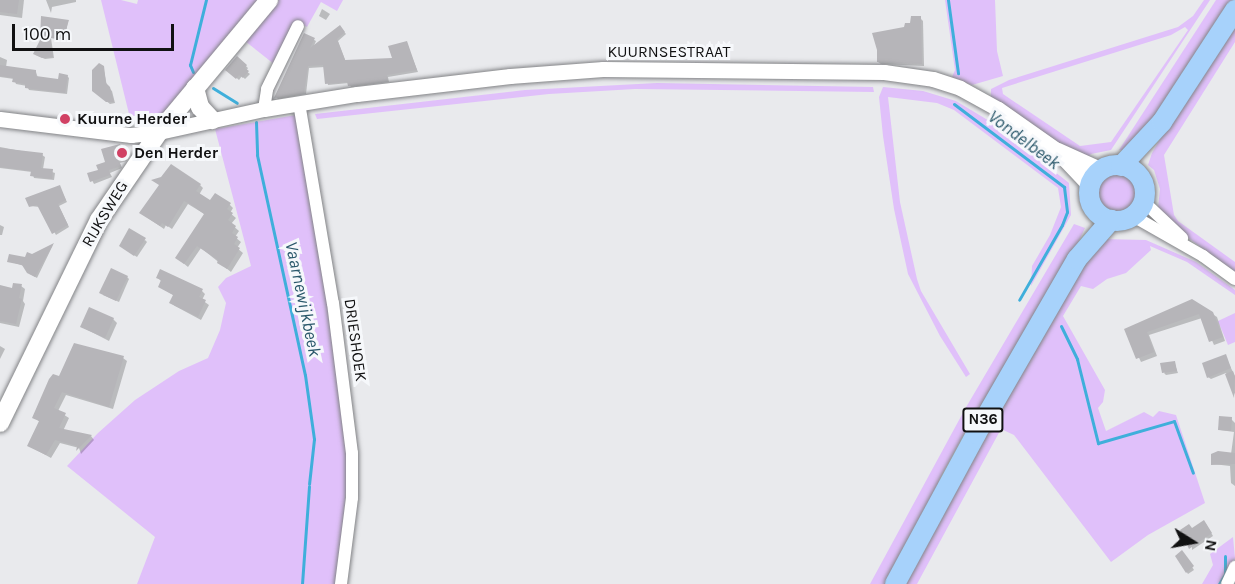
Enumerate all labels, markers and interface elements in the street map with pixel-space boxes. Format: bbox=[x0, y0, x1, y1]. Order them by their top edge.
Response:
scale bar bbox=[15, 12, 177, 50]
text: 100 m bbox=[23, 23, 71, 45]
street label: KUURNSESTRAAT bbox=[607, 42, 731, 62]
water label: Vondelbeek bbox=[984, 106, 1064, 174]
place label: Kuurne Herder bbox=[77, 109, 187, 129]
marker: Kuurne Herder bbox=[58, 112, 72, 126]
place label: Den Herder bbox=[134, 143, 218, 163]
marker: Den Herder bbox=[115, 146, 129, 160]
street label: RIJKSWEG bbox=[78, 177, 132, 251]
water label: Vaarnewijkbeek bbox=[280, 239, 326, 359]
street label: DRIESHOEK bbox=[340, 297, 370, 383]
road number: N36 bbox=[962, 408, 1004, 432]
north arrow bbox=[1163, 512, 1223, 572]
text: N bbox=[1201, 538, 1222, 553]

